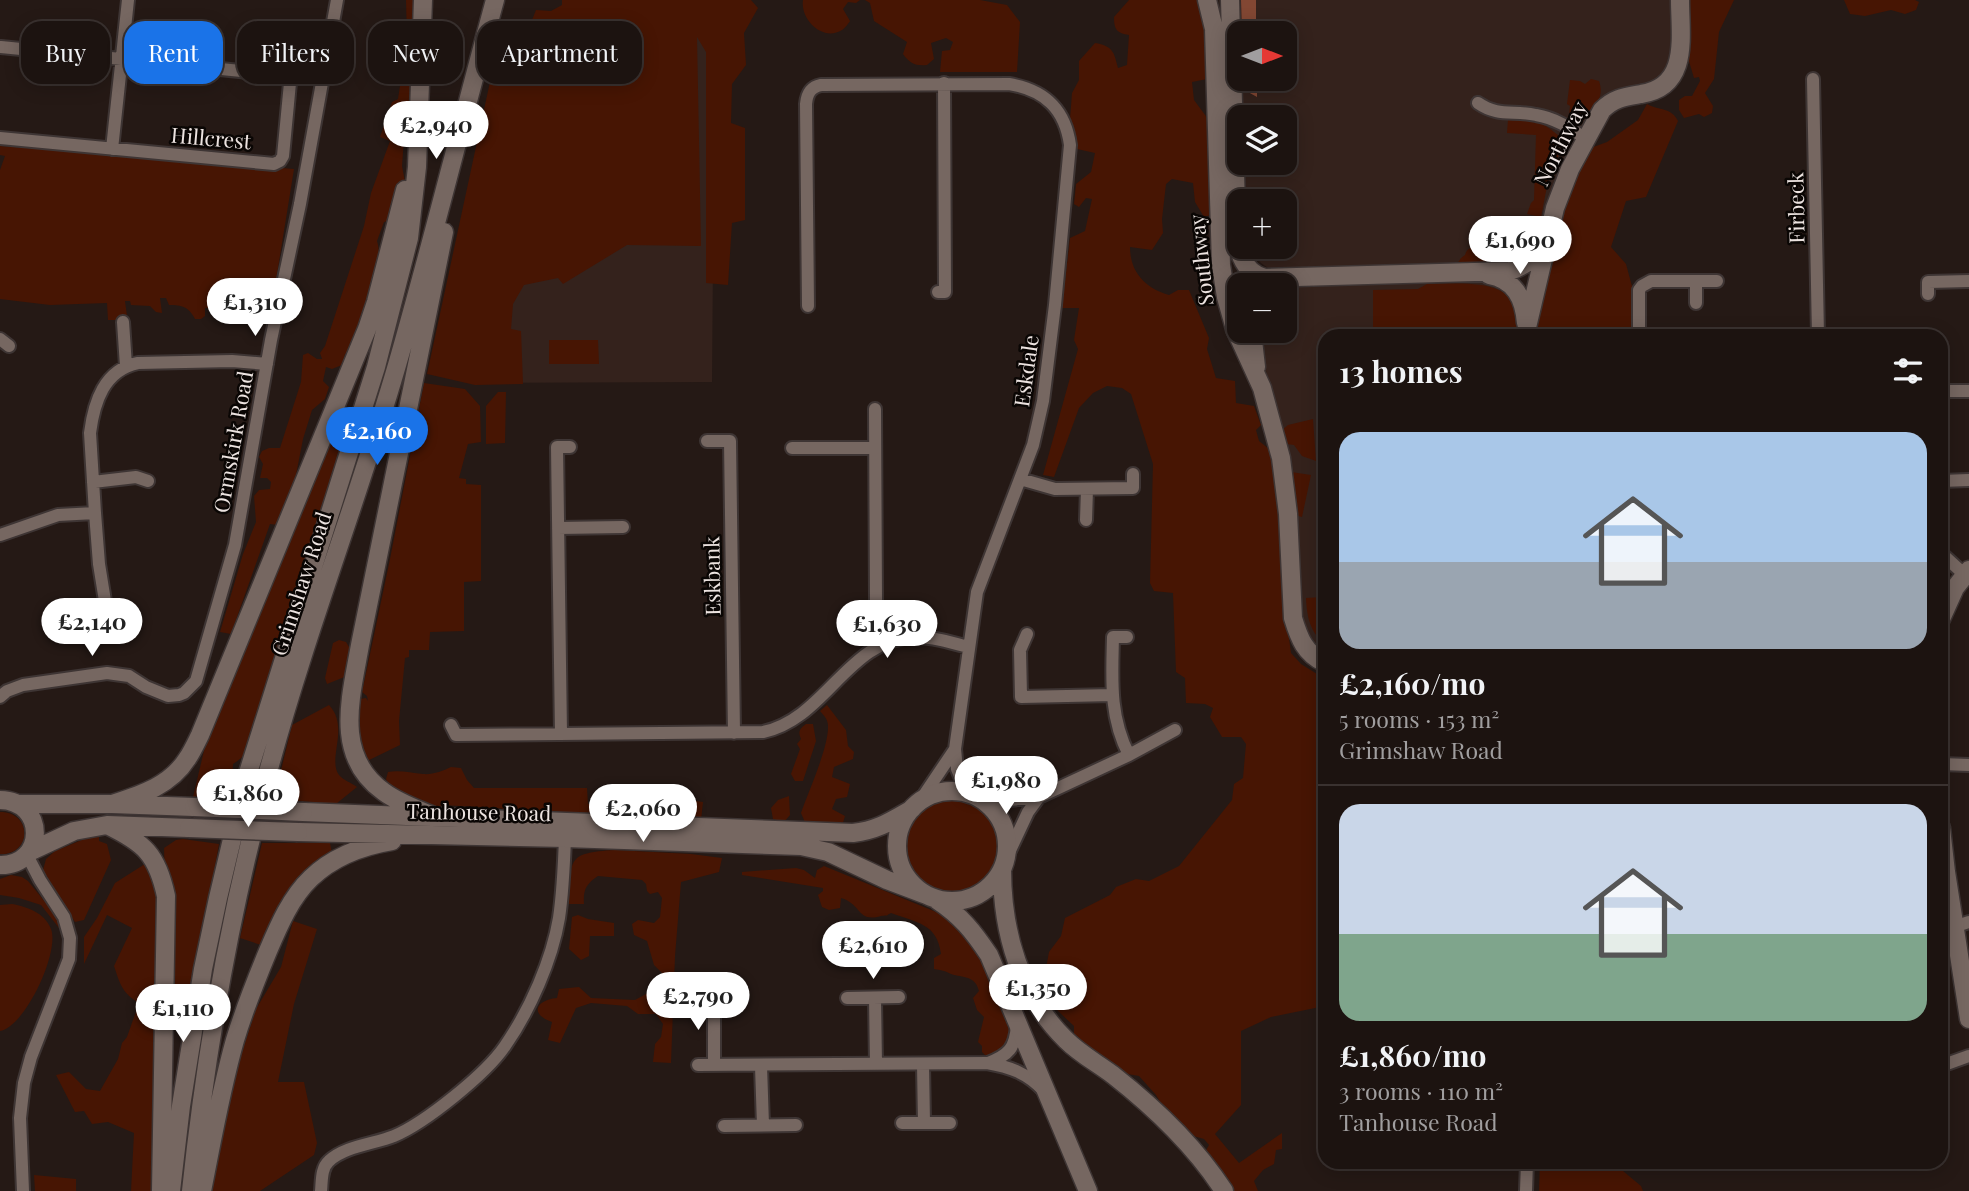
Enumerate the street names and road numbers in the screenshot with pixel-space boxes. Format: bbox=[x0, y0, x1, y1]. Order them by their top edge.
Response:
street label: Northway bbox=[1526, 95, 1593, 190]
street label: Hillcrest bbox=[170, 120, 253, 155]
street label: Firbeck bbox=[1780, 172, 1810, 244]
street label: Southway bbox=[1181, 213, 1219, 307]
street label: Eskdale bbox=[1006, 333, 1044, 408]
street label: Ormskirk Road bbox=[206, 368, 258, 515]
street label: Grimshaw Road bbox=[264, 508, 337, 659]
street label: Eskbank bbox=[696, 536, 726, 616]
street label: Tanhouse Road bbox=[406, 796, 552, 826]

